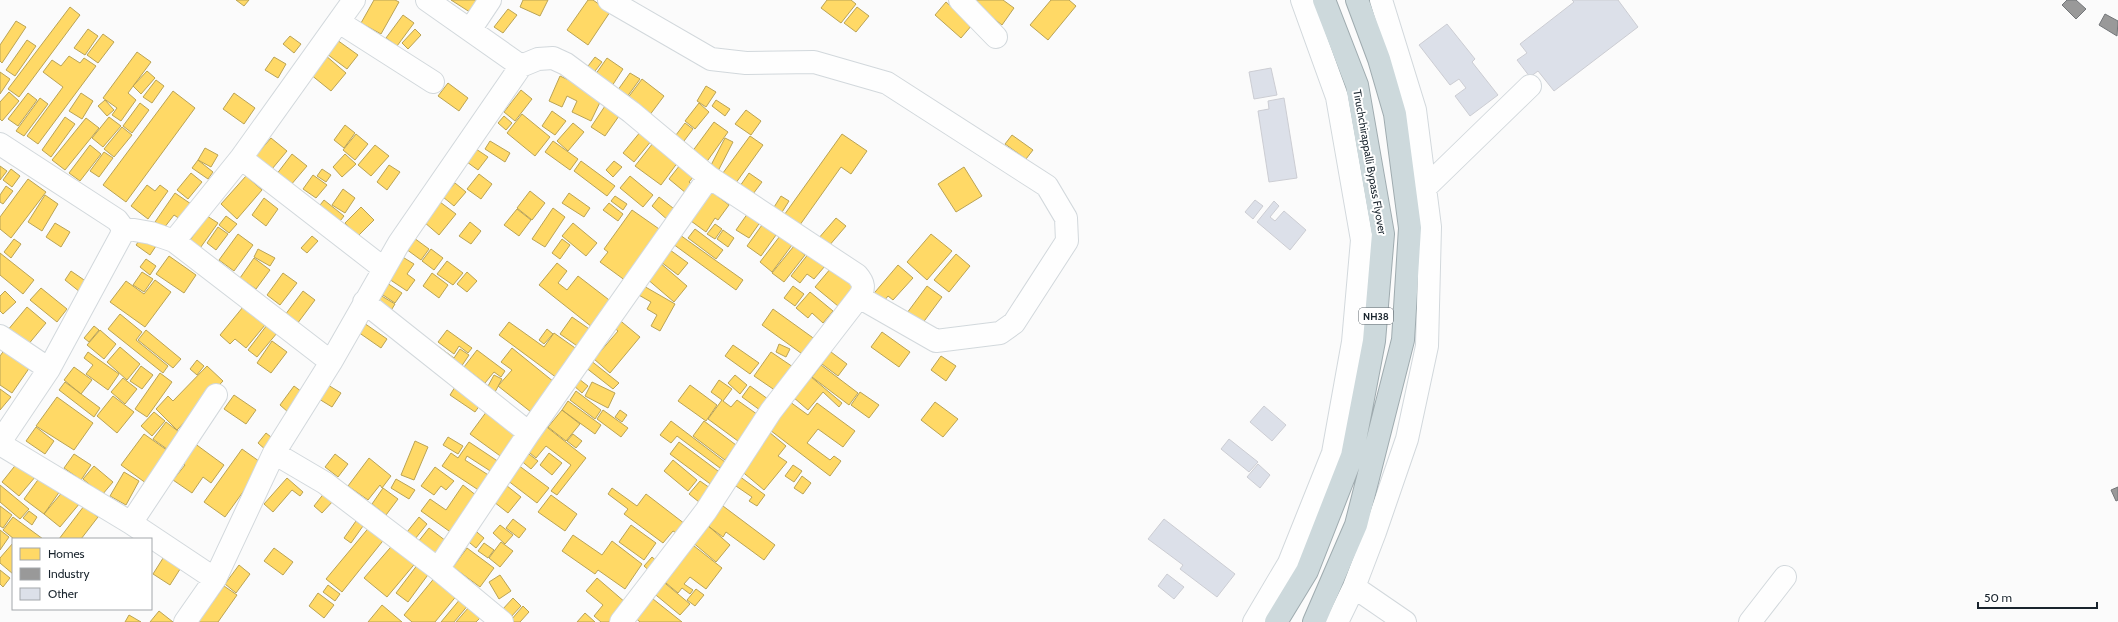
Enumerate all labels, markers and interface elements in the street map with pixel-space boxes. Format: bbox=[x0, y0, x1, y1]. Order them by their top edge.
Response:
street label: Tiruchchirappalli Bypass Flyover bbox=[1350, 89, 1390, 236]
road number: NH38 bbox=[1359, 308, 1393, 324]
legend bbox=[12, 538, 152, 610]
text: Homes bbox=[48, 546, 85, 561]
text: Industry bbox=[48, 566, 89, 581]
scale bar bbox=[1978, 584, 2097, 610]
text: Other bbox=[48, 586, 78, 601]
text: 50 m bbox=[1984, 590, 2012, 605]

